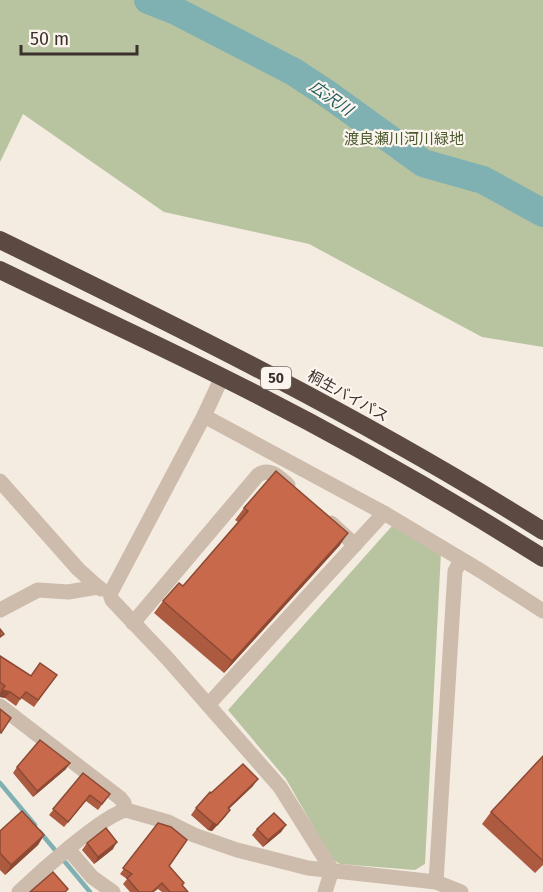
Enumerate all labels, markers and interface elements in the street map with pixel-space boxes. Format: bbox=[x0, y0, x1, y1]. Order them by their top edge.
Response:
scale bar bbox=[21, 18, 136, 56]
text: 50 m bbox=[30, 28, 69, 50]
water label: 広沢川 bbox=[306, 76, 358, 121]
park label: 渡良瀬川河川緑地 bbox=[344, 130, 464, 148]
street label: 桐生バイパス bbox=[304, 366, 392, 426]
road number: 50 bbox=[261, 367, 291, 389]

